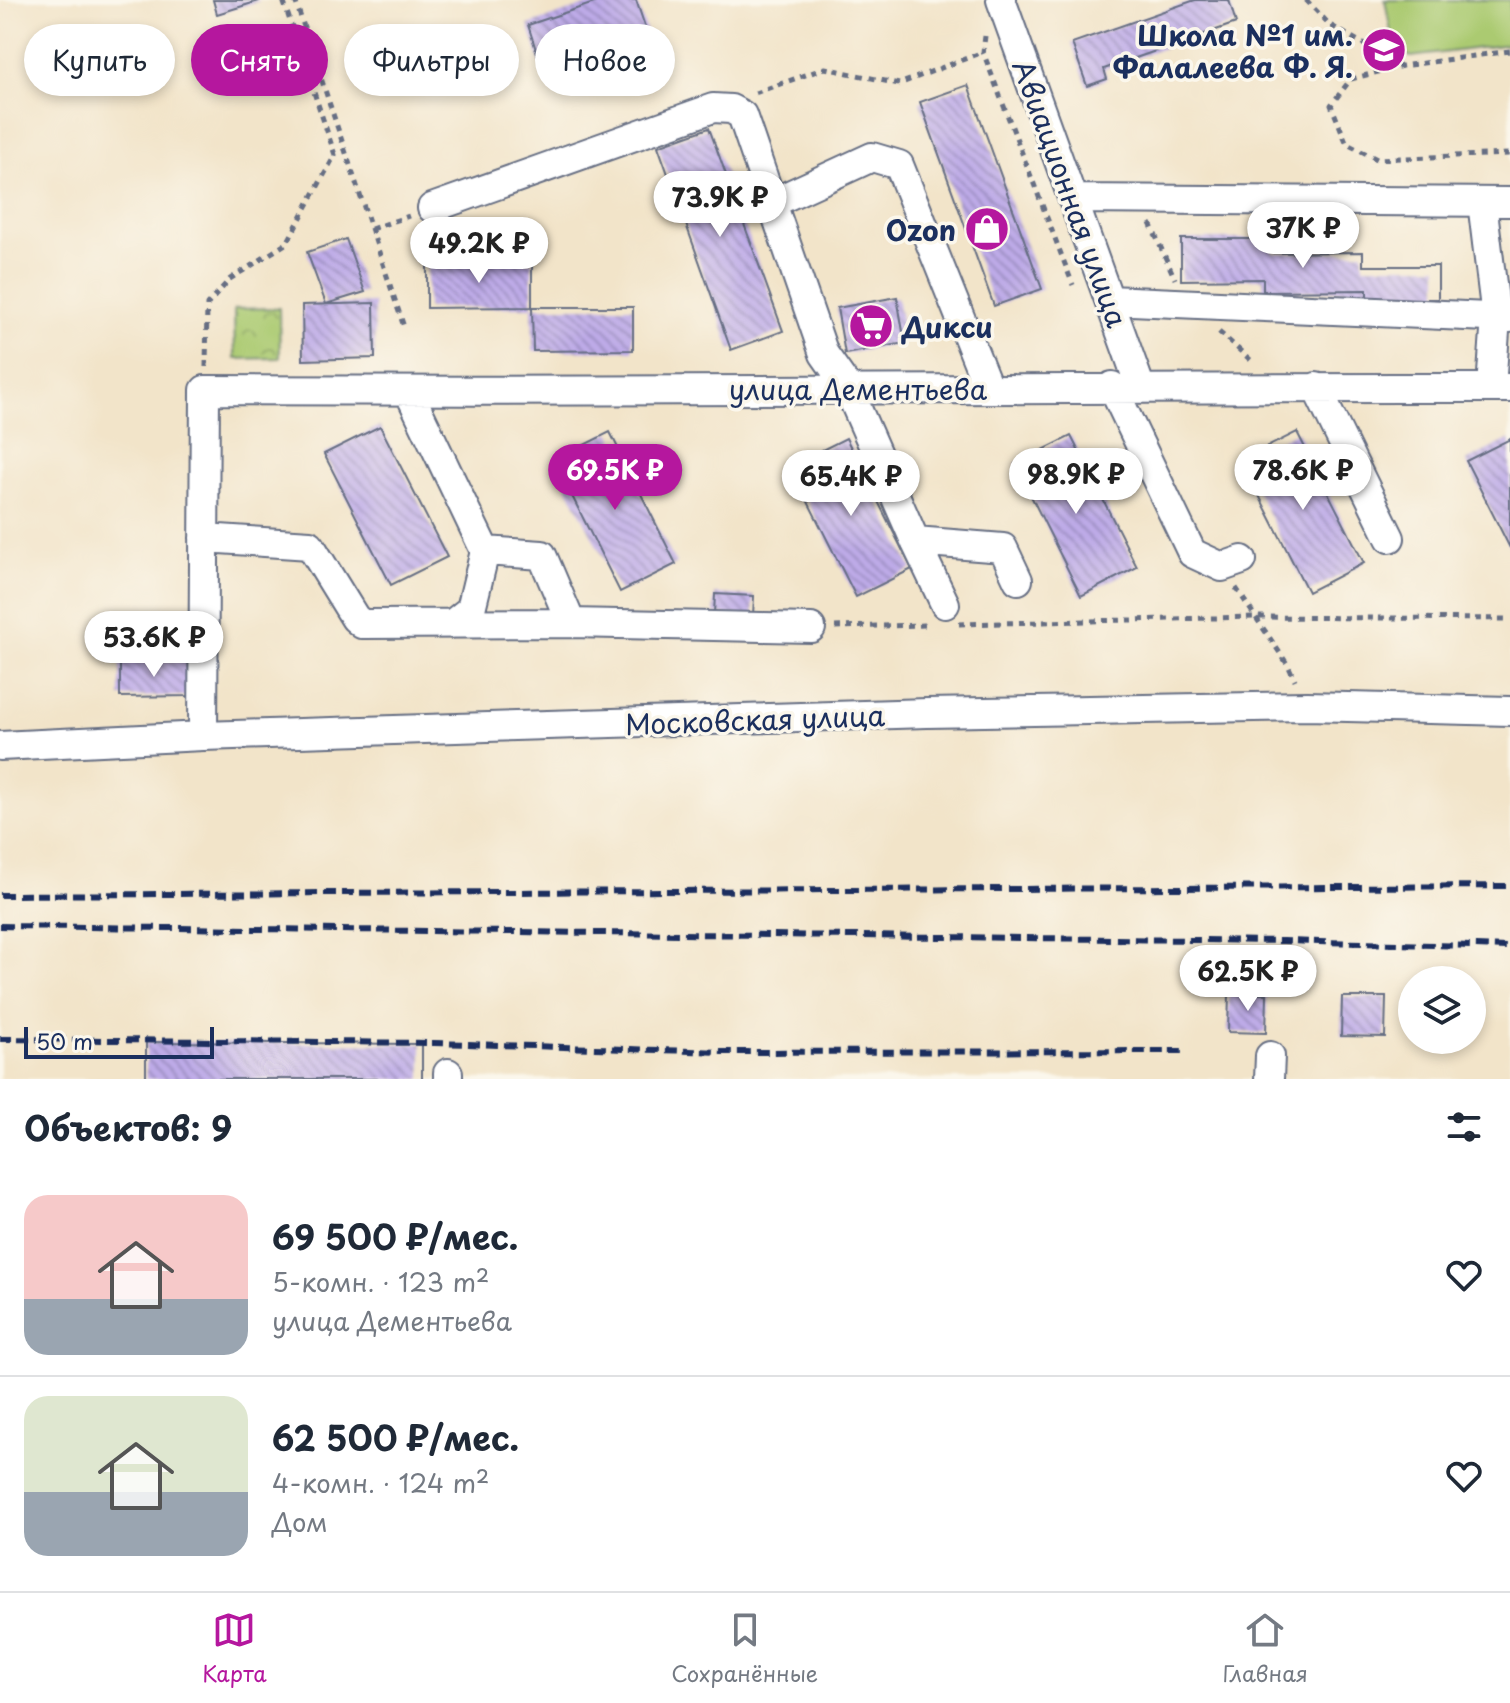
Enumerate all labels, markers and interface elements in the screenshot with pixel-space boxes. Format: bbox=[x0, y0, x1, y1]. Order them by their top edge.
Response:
place label: Школа №1 им. Фалалеева Ф. Я. bbox=[1113, 13, 1353, 88]
chip: Купить bbox=[24, 24, 175, 96]
chip: Снять bbox=[191, 24, 328, 96]
chip: Фильтры bbox=[344, 24, 519, 96]
chip: Новое bbox=[535, 24, 675, 96]
school or university icon: Школа №1 им. Фалалеева Ф. Я. bbox=[1360, 26, 1408, 74]
street label: Авиационная улица bbox=[1003, 53, 1140, 333]
pin: 73.9K ₽ bbox=[646, 171, 794, 239]
text: 73.9K ₽ bbox=[672, 177, 768, 216]
pin: 37K ₽ bbox=[1247, 202, 1359, 270]
shop icon: Ozon bbox=[963, 205, 1011, 253]
place label: Ozon bbox=[886, 208, 956, 251]
text: 37K ₽ bbox=[1265, 208, 1341, 247]
pin: 49.2K ₽ bbox=[405, 217, 553, 285]
text: 49.2K ₽ bbox=[428, 223, 530, 262]
supermarket icon: Дикси bbox=[847, 302, 895, 350]
place label: Дикси bbox=[901, 305, 993, 348]
street label: улица Дементьева bbox=[729, 367, 988, 410]
pin: 69.5K ₽ bbox=[541, 444, 689, 512]
pin: 78.6K ₽ bbox=[1229, 444, 1377, 512]
pin: 98.9K ₽ bbox=[1002, 448, 1150, 516]
text: 69.5K ₽ bbox=[566, 450, 664, 489]
pin: 65.4K ₽ bbox=[777, 450, 925, 518]
text: 78.6K ₽ bbox=[1252, 450, 1354, 489]
text: 98.9K ₽ bbox=[1027, 454, 1125, 493]
text: 65.4K ₽ bbox=[800, 456, 902, 495]
pin: 53.6K ₽ bbox=[80, 611, 228, 679]
text: 53.6K ₽ bbox=[102, 617, 206, 656]
street label: Московская улица bbox=[624, 693, 886, 745]
pin: 62.5K ₽ bbox=[1174, 945, 1322, 1013]
text: 62.5K ₽ bbox=[1198, 951, 1298, 990]
map controls bbox=[1398, 966, 1486, 1054]
button: layers bbox=[1398, 966, 1486, 1054]
scale bar bbox=[24, 1023, 214, 1059]
text: 50 m bbox=[36, 1024, 93, 1057]
text: Объектов: 9 bbox=[24, 1101, 232, 1153]
icon: filters bbox=[1442, 1105, 1486, 1149]
text: 69 500 ₽/мес. bbox=[272, 1210, 518, 1262]
icon: home bbox=[88, 1227, 184, 1323]
icon: heart bbox=[1442, 1253, 1486, 1297]
text: 5-комн. · 123 m² bbox=[272, 1262, 489, 1301]
text: улица Дементьева bbox=[272, 1301, 512, 1340]
text: 62 500 ₽/мес. bbox=[272, 1411, 519, 1463]
icon: home bbox=[88, 1428, 184, 1524]
icon: heart bbox=[1442, 1454, 1486, 1498]
text: 4-комн. · 124 m² bbox=[272, 1463, 490, 1502]
text: Дом bbox=[272, 1502, 328, 1541]
tab: Карта bbox=[202, 1608, 267, 1689]
tab: Сохранённые bbox=[671, 1608, 818, 1689]
tab: Главная bbox=[1223, 1608, 1308, 1689]

